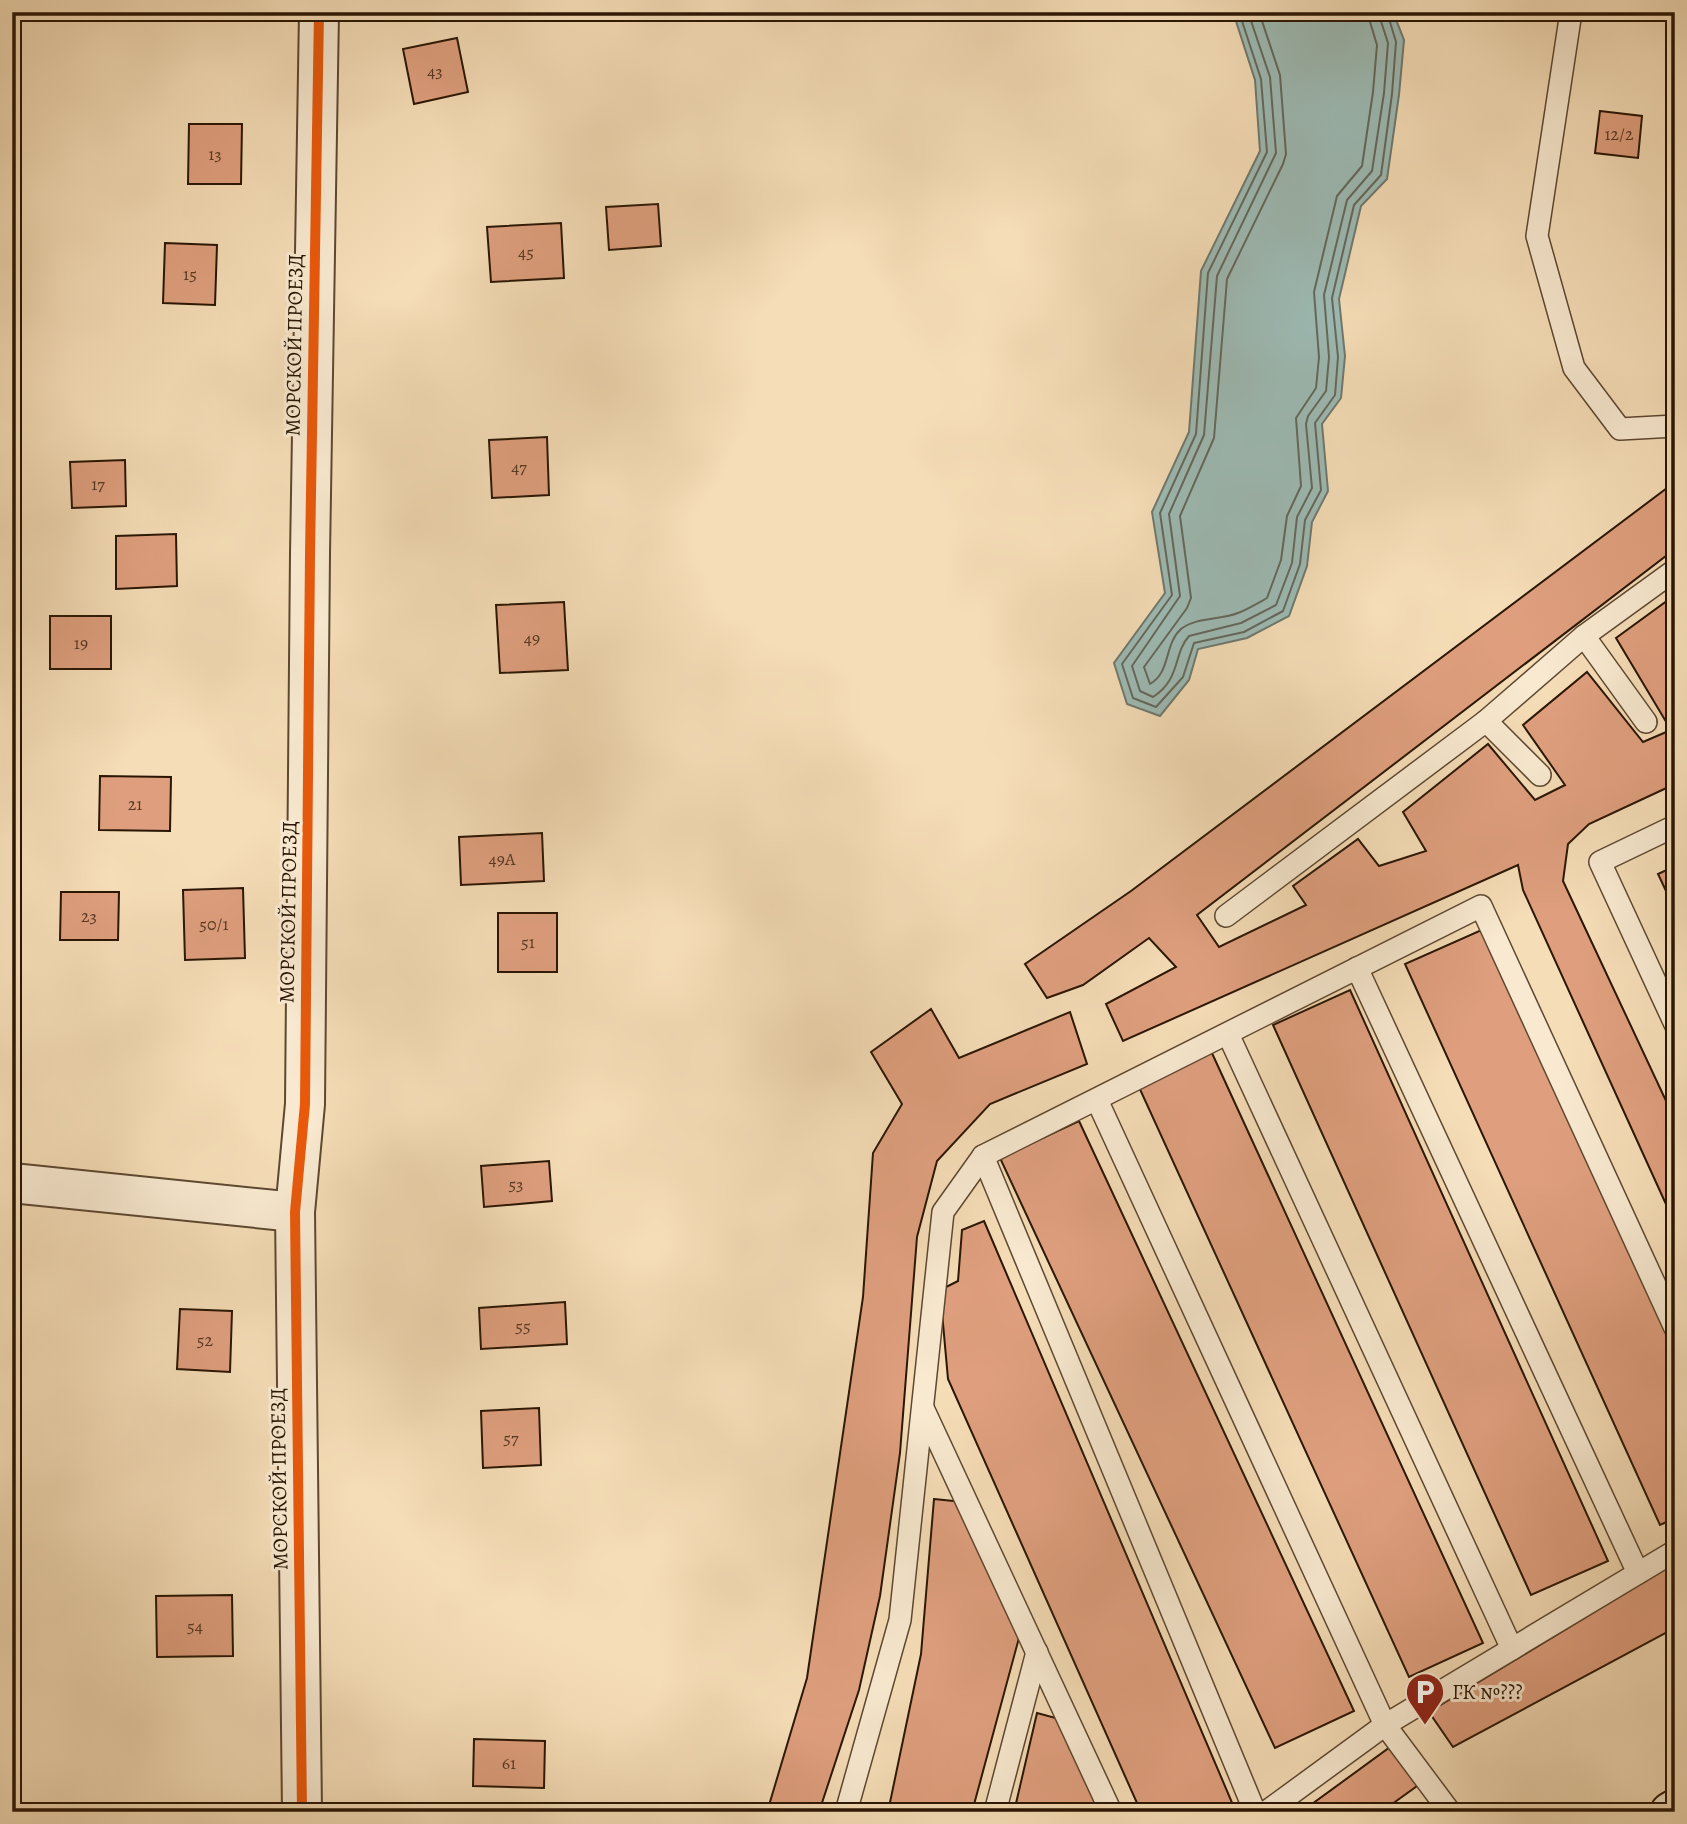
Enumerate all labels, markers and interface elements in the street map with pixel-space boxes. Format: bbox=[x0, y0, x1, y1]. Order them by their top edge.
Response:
house number: 43 bbox=[427, 59, 443, 83]
house number: 12/2 bbox=[1604, 122, 1634, 146]
house number: 13 bbox=[208, 142, 222, 166]
house number: 45 bbox=[518, 240, 534, 264]
street label: МОРСКОЙ ПРОЕЗД bbox=[278, 254, 310, 436]
house number: 15 bbox=[183, 262, 197, 286]
house number: 47 bbox=[511, 455, 527, 479]
house number: 17 bbox=[91, 472, 105, 496]
house number: 49 bbox=[524, 626, 540, 650]
house number: 19 bbox=[74, 631, 88, 655]
house number: 21 bbox=[128, 792, 142, 816]
street label: МОРСКОЙ ПРОЕЗД bbox=[272, 821, 304, 1003]
house number: 49А bbox=[489, 847, 516, 871]
house number: 23 bbox=[81, 904, 97, 928]
house number: 50/1 bbox=[199, 912, 229, 936]
house number: 51 bbox=[521, 930, 535, 954]
house number: 53 bbox=[508, 1172, 524, 1196]
house number: 55 bbox=[515, 1314, 531, 1338]
house number: 52 bbox=[197, 1328, 214, 1352]
street label: МОРСКОЙ ПРОЕЗД bbox=[263, 1388, 295, 1570]
house number: 57 bbox=[503, 1426, 519, 1450]
house number: 54 bbox=[187, 1614, 203, 1638]
parking icon: ГК №??? bbox=[1404, 1671, 1446, 1726]
place label: ГК №??? bbox=[1452, 1678, 1523, 1706]
house number: 61 bbox=[502, 1751, 516, 1775]

